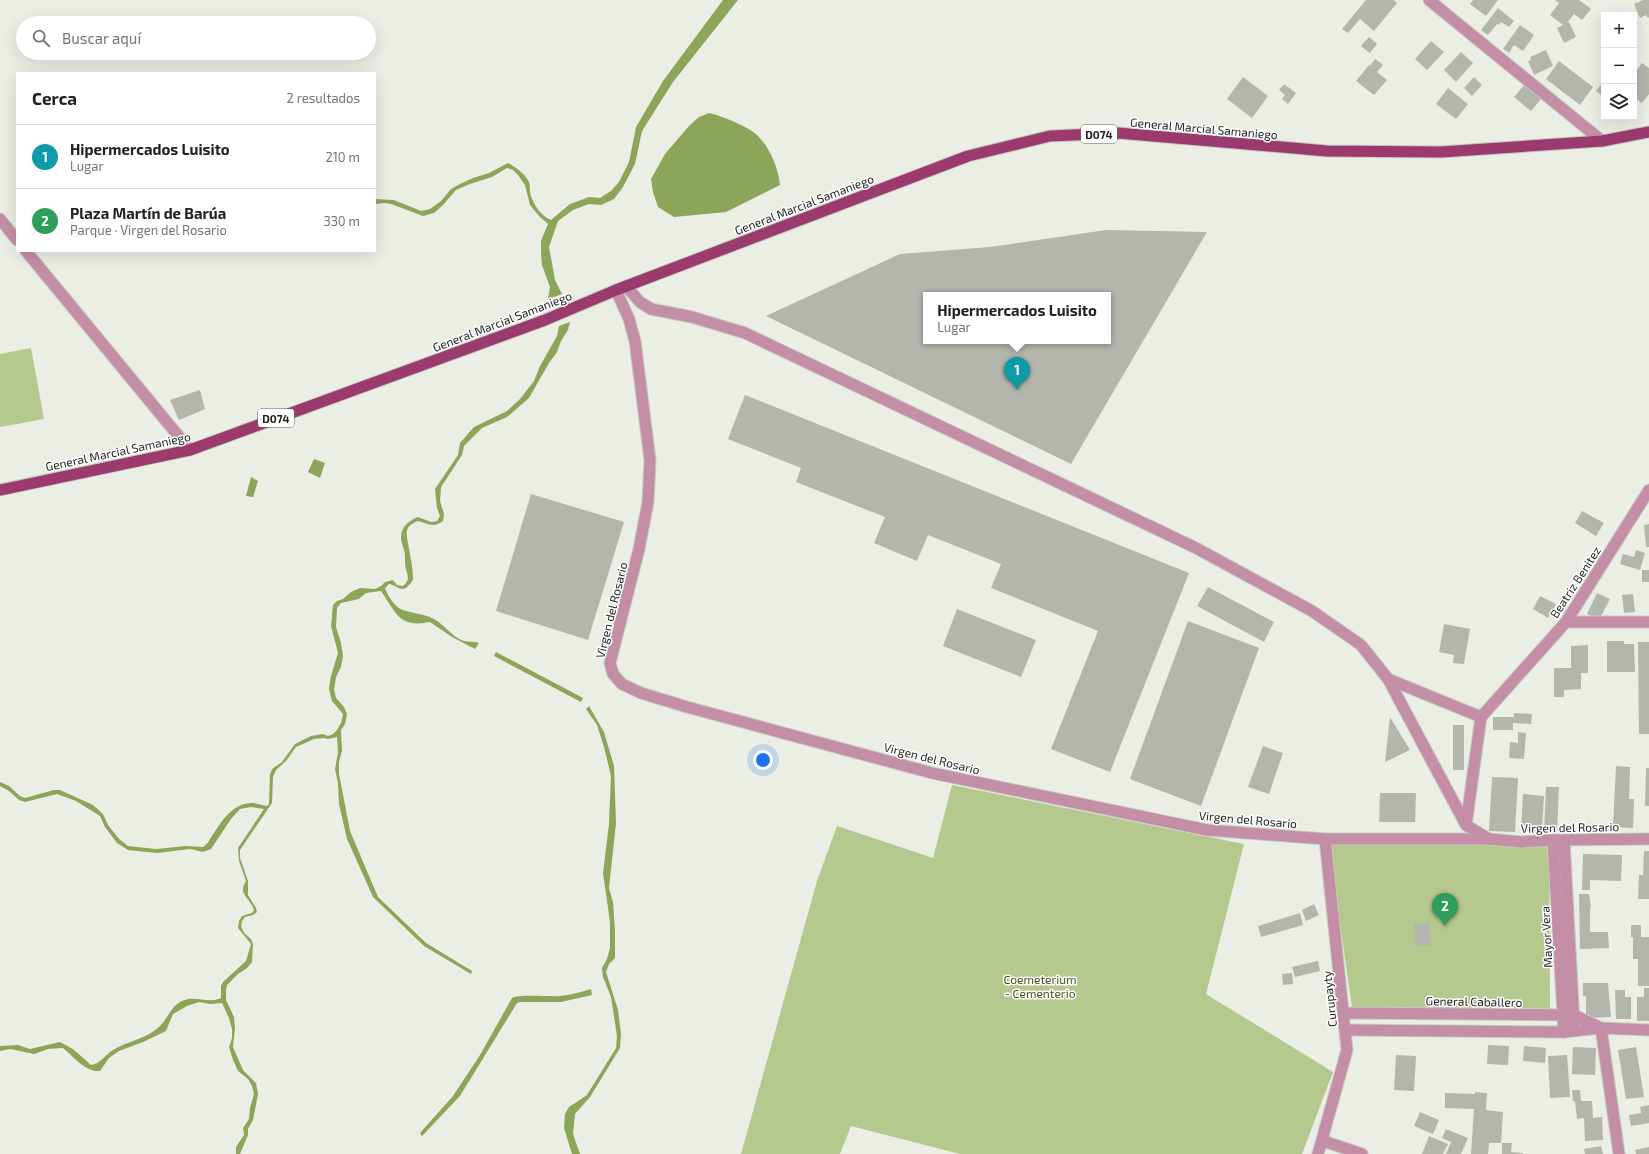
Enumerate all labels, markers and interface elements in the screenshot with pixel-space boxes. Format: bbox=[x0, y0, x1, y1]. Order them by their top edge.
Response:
map controls bbox=[1601, 12, 1637, 120]
button: + bbox=[1601, 12, 1637, 48]
search box bbox=[16, 16, 376, 60]
icon: search bbox=[30, 27, 52, 49]
text: Buscar aquí bbox=[62, 29, 141, 47]
button: − bbox=[1601, 48, 1637, 84]
button: layers bbox=[1601, 84, 1637, 120]
text: Cerca bbox=[32, 88, 77, 108]
text: 2 resultados bbox=[286, 90, 360, 106]
street label: General Marcial Samaniego bbox=[1130, 115, 1279, 141]
road number: D074 bbox=[1081, 125, 1117, 143]
text: Hipermercados Luisito bbox=[70, 140, 230, 158]
text: 1 bbox=[42, 149, 48, 165]
text: 210 m bbox=[325, 149, 360, 165]
text: Lugar bbox=[70, 158, 104, 174]
street label: General Marcial Samaniego bbox=[732, 171, 876, 237]
text: Plaza Martín de Barúa bbox=[70, 204, 226, 222]
text: 2 bbox=[41, 213, 49, 229]
text: 330 m bbox=[323, 213, 360, 229]
text: Parque · Virgen del Rosario bbox=[70, 222, 227, 238]
street label: General Marcial Samaniego bbox=[430, 288, 574, 354]
popup bbox=[923, 292, 1111, 344]
text: Hipermercados Luisito bbox=[937, 301, 1097, 319]
text: Lugar bbox=[937, 319, 971, 335]
pin: 1 bbox=[1004, 357, 1030, 390]
road number: D074 bbox=[258, 409, 294, 427]
street label: General Marcial Samaniego bbox=[44, 429, 192, 473]
street label: Beatriz Benitez bbox=[1547, 544, 1603, 620]
street label: Virgen del Rosario bbox=[592, 560, 630, 659]
street label: Virgen del Rosario bbox=[883, 739, 982, 777]
your location bbox=[753, 750, 773, 770]
street label: Virgen del Rosario bbox=[1198, 808, 1298, 830]
street label: Virgen del Rosario bbox=[1521, 819, 1620, 835]
pin: 2 bbox=[1432, 893, 1458, 926]
street label: Mayor Vera bbox=[1537, 906, 1555, 968]
street label: Curupayty bbox=[1319, 970, 1339, 1028]
park label: Coemeterium - Cementerio bbox=[1003, 972, 1077, 1000]
street label: General Caballero bbox=[1426, 993, 1523, 1009]

